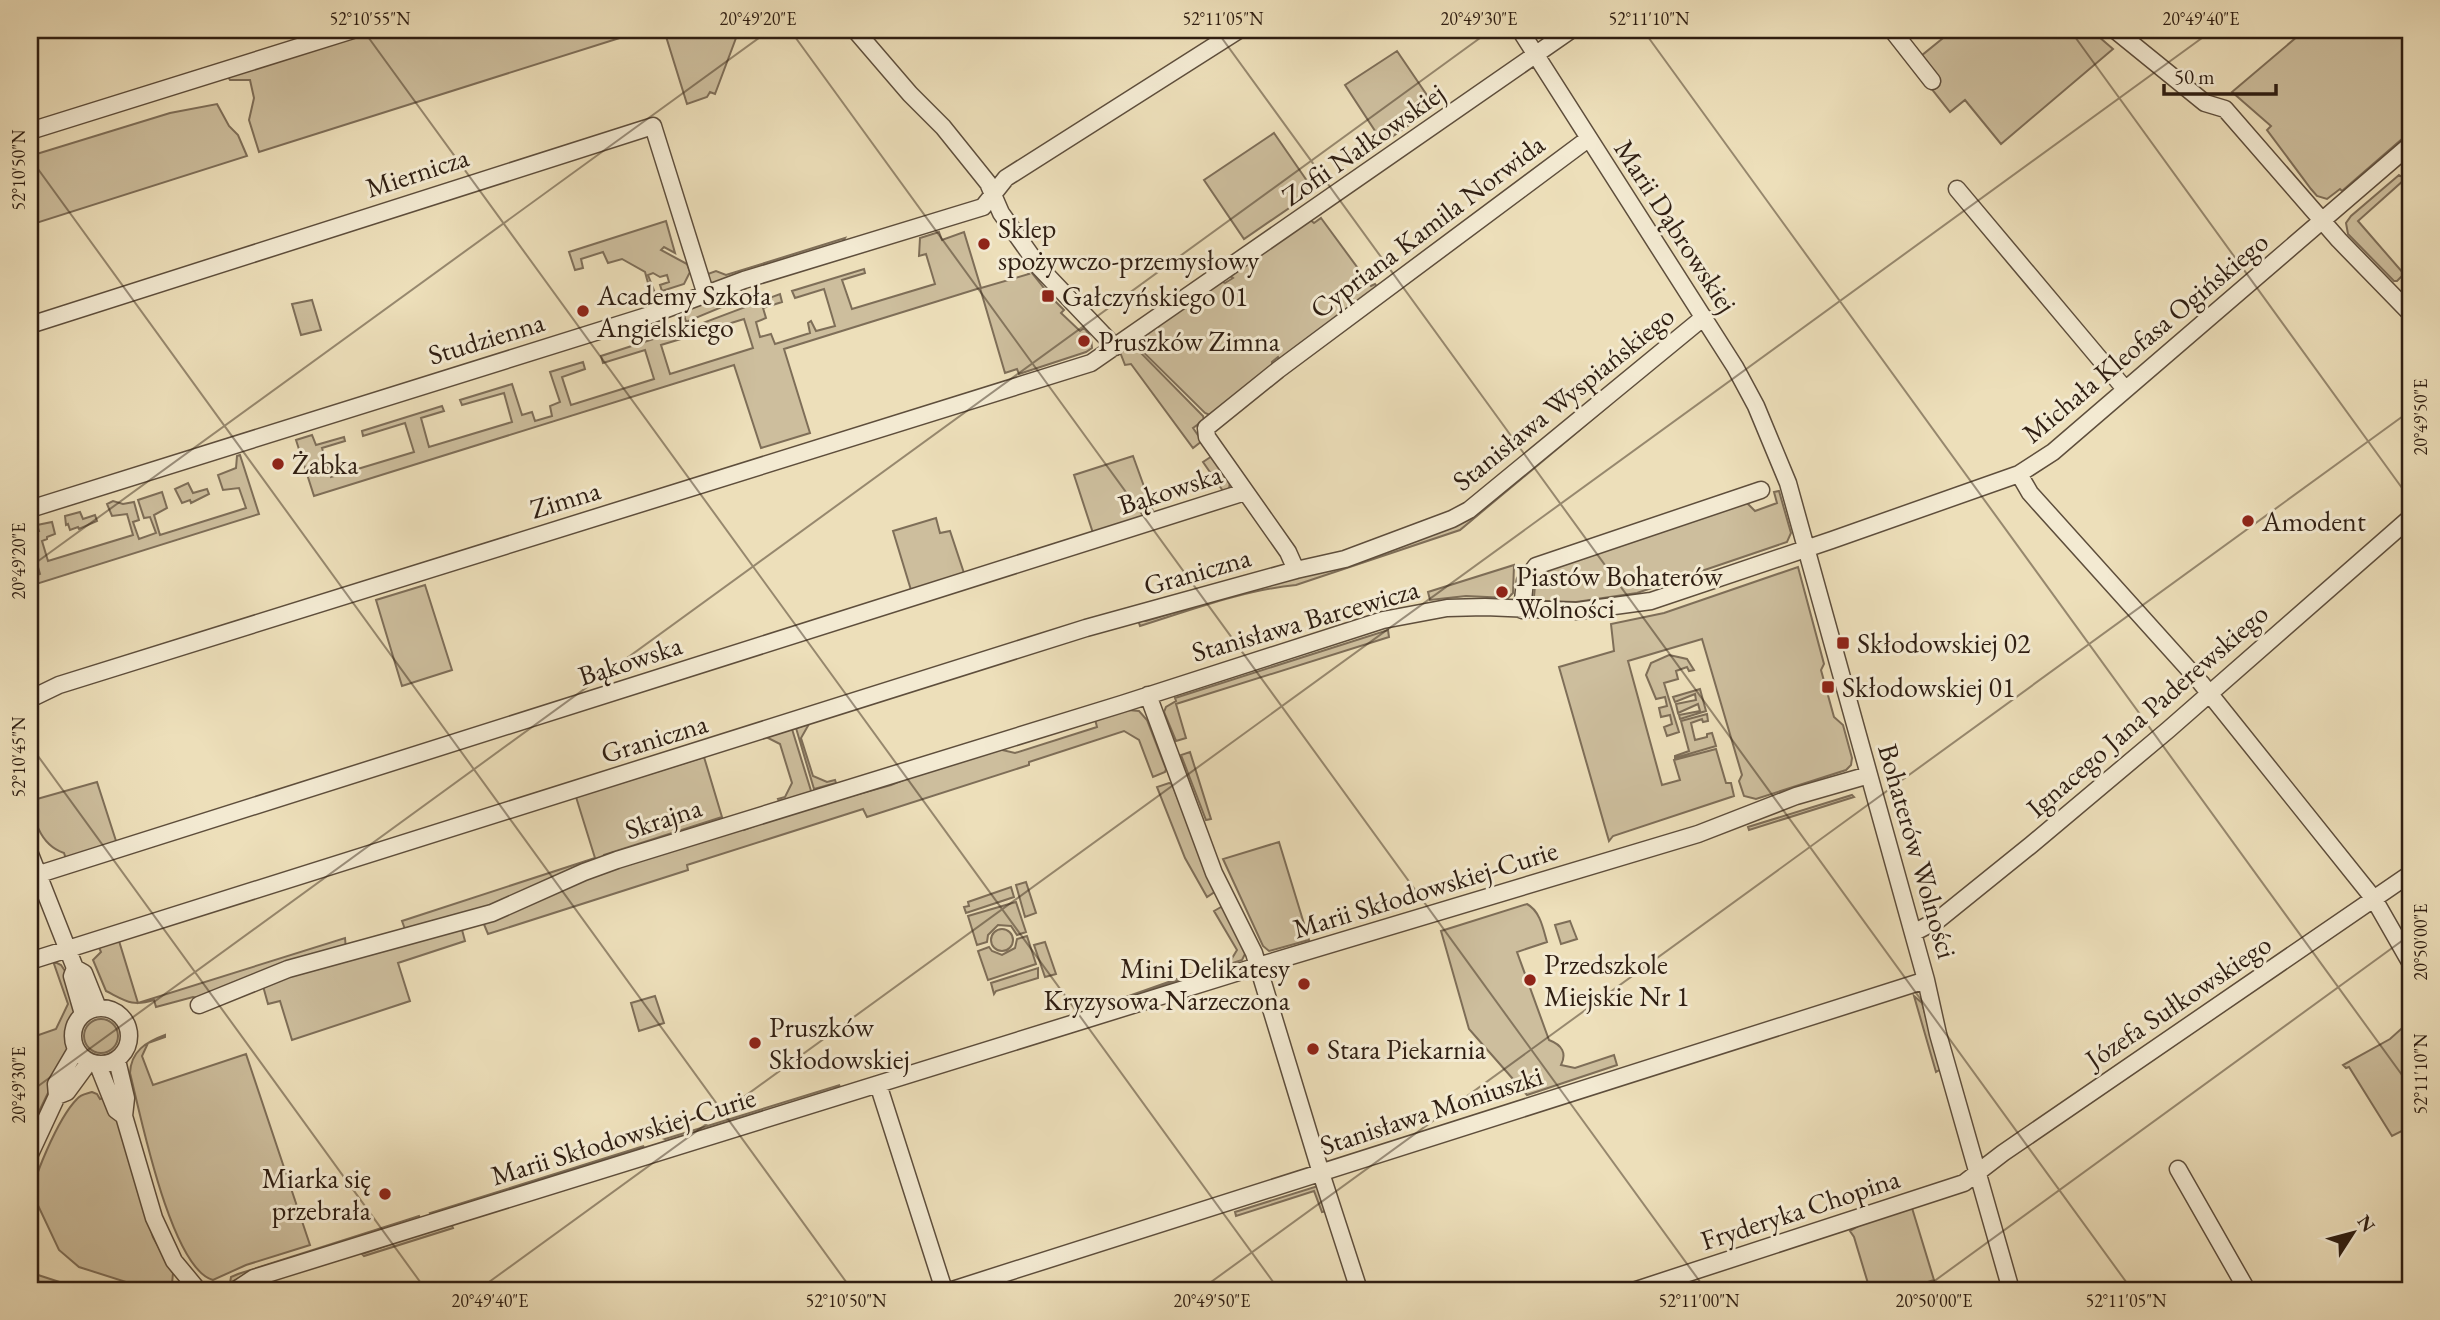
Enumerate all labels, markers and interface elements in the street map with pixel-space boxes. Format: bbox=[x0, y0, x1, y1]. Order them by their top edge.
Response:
text: 52°10'55"N bbox=[330, 7, 411, 30]
text: 20°49'20"E bbox=[720, 7, 796, 30]
text: 52°11'05"N bbox=[1183, 7, 1264, 30]
text: 20°49'30"E bbox=[1441, 7, 1517, 30]
text: 52°11'10"N bbox=[1609, 7, 1690, 30]
text: 20°49'40"E bbox=[2163, 7, 2239, 30]
scale bar bbox=[2164, 52, 2276, 96]
text: 50 m bbox=[2174, 63, 2215, 90]
street label: Zofii Nałkowskiej bbox=[1274, 74, 1452, 214]
street label: Cypriana Kamila Norwida bbox=[1302, 125, 1552, 326]
text: 52°10'50"N bbox=[7, 129, 30, 210]
street label: Marii Dąbrowskiej bbox=[1607, 133, 1745, 319]
street label: Miernicza bbox=[361, 138, 474, 206]
place label: Sklep spożywczo-przemysłowy bbox=[998, 210, 1260, 278]
street label: Michała Kleofasa Ogińskiego bbox=[2015, 223, 2275, 451]
marker: Sklep spożywczo-przemysłowy bbox=[976, 236, 992, 252]
place label: Academy Szkoła Angielskiego bbox=[596, 277, 772, 345]
place label: Gałczyńskiego 01 bbox=[1062, 278, 1248, 314]
marker: Gałczyńskiego 01 bbox=[1040, 288, 1056, 304]
street label: Stanisława Wyspiańskiego bbox=[1445, 297, 1681, 499]
street label: Studzienna bbox=[423, 303, 549, 373]
marker: Academy Szkoła Angielskiego bbox=[575, 303, 591, 319]
place label: Pruszków Zimna bbox=[1098, 323, 1281, 359]
marker: Pruszków Zimna bbox=[1076, 333, 1092, 349]
text: 20°49'50"E bbox=[2409, 379, 2432, 455]
place label: Żabka bbox=[292, 446, 359, 482]
street label: Bąkowska bbox=[1114, 455, 1227, 523]
marker: Żabka bbox=[270, 456, 286, 472]
street label: Zimna bbox=[526, 471, 605, 527]
place label: Amodent bbox=[2261, 503, 2366, 539]
marker: Amodent bbox=[2240, 513, 2256, 529]
text: 20°49'20"E bbox=[7, 523, 30, 599]
street label: Graniczna bbox=[1139, 538, 1256, 603]
place label: Piastów Bohaterów Wolności bbox=[1516, 558, 1724, 626]
street label: Stanisława Barcewicza bbox=[1187, 570, 1424, 670]
marker: Piastów Bohaterów Wolności bbox=[1494, 584, 1510, 600]
street label: Ignacego Jana Paderewskiego bbox=[2019, 595, 2275, 825]
place label: Skłodowskiej 02 bbox=[1857, 625, 2031, 661]
street label: Bąkowska bbox=[574, 626, 687, 694]
marker: Skłodowskiej 02 bbox=[1835, 635, 1851, 651]
place label: Skłodowskiej 01 bbox=[1842, 669, 2015, 705]
marker: Skłodowskiej 01 bbox=[1820, 679, 1836, 695]
street label: Graniczna bbox=[596, 704, 713, 771]
text: 52°10'45"N bbox=[7, 716, 30, 797]
street label: Bohaterów Wolności bbox=[1870, 739, 1966, 963]
street label: Skrajna bbox=[620, 788, 707, 847]
street label: Marii Skłodowskiej-Curie bbox=[1288, 832, 1562, 946]
text: 20°50'00"E bbox=[2409, 904, 2432, 980]
street label: Józefa Sułkowskiego bbox=[2076, 925, 2278, 1078]
place label: Przedszkole Miejskie Nr 1 bbox=[1544, 946, 1689, 1014]
place label: Mini Delikatesy Kryzysowa Narzeczona bbox=[1044, 950, 1291, 1018]
marker: Przedszkole Miejskie Nr 1 bbox=[1522, 972, 1538, 988]
marker: Mini Delikatesy Kryzysowa Narzeczona bbox=[1296, 976, 1312, 992]
place label: Pruszków Skłodowskiej bbox=[769, 1009, 910, 1077]
place label: Stara Piekarnia bbox=[1327, 1031, 1487, 1067]
text: 52°11'10"N bbox=[2409, 1033, 2432, 1114]
marker: Pruszków Skłodowskiej bbox=[747, 1035, 763, 1051]
marker: Stara Piekarnia bbox=[1305, 1041, 1321, 1057]
text: 20°49'30"E bbox=[7, 1047, 30, 1123]
street label: Stanisława Moniuszki bbox=[1315, 1057, 1547, 1163]
street label: Marii Skłodowskiej-Curie bbox=[486, 1079, 760, 1193]
place label: Miarka się przebrała bbox=[262, 1160, 372, 1228]
street label: Fryderyka Chopina bbox=[1696, 1160, 1905, 1258]
marker: Miarka się przebrała bbox=[377, 1186, 393, 1202]
north arrow bbox=[2318, 1198, 2388, 1268]
text: N bbox=[2352, 1210, 2381, 1237]
text: 20°49'40"E bbox=[452, 1289, 528, 1312]
text: 52°10'50"N bbox=[806, 1289, 887, 1312]
text: 20°49'50"E bbox=[1174, 1289, 1250, 1312]
text: 52°11'00"N bbox=[1659, 1289, 1740, 1312]
text: 20°50'00"E bbox=[1896, 1289, 1972, 1312]
text: 52°11'05"N bbox=[2086, 1289, 2167, 1312]

